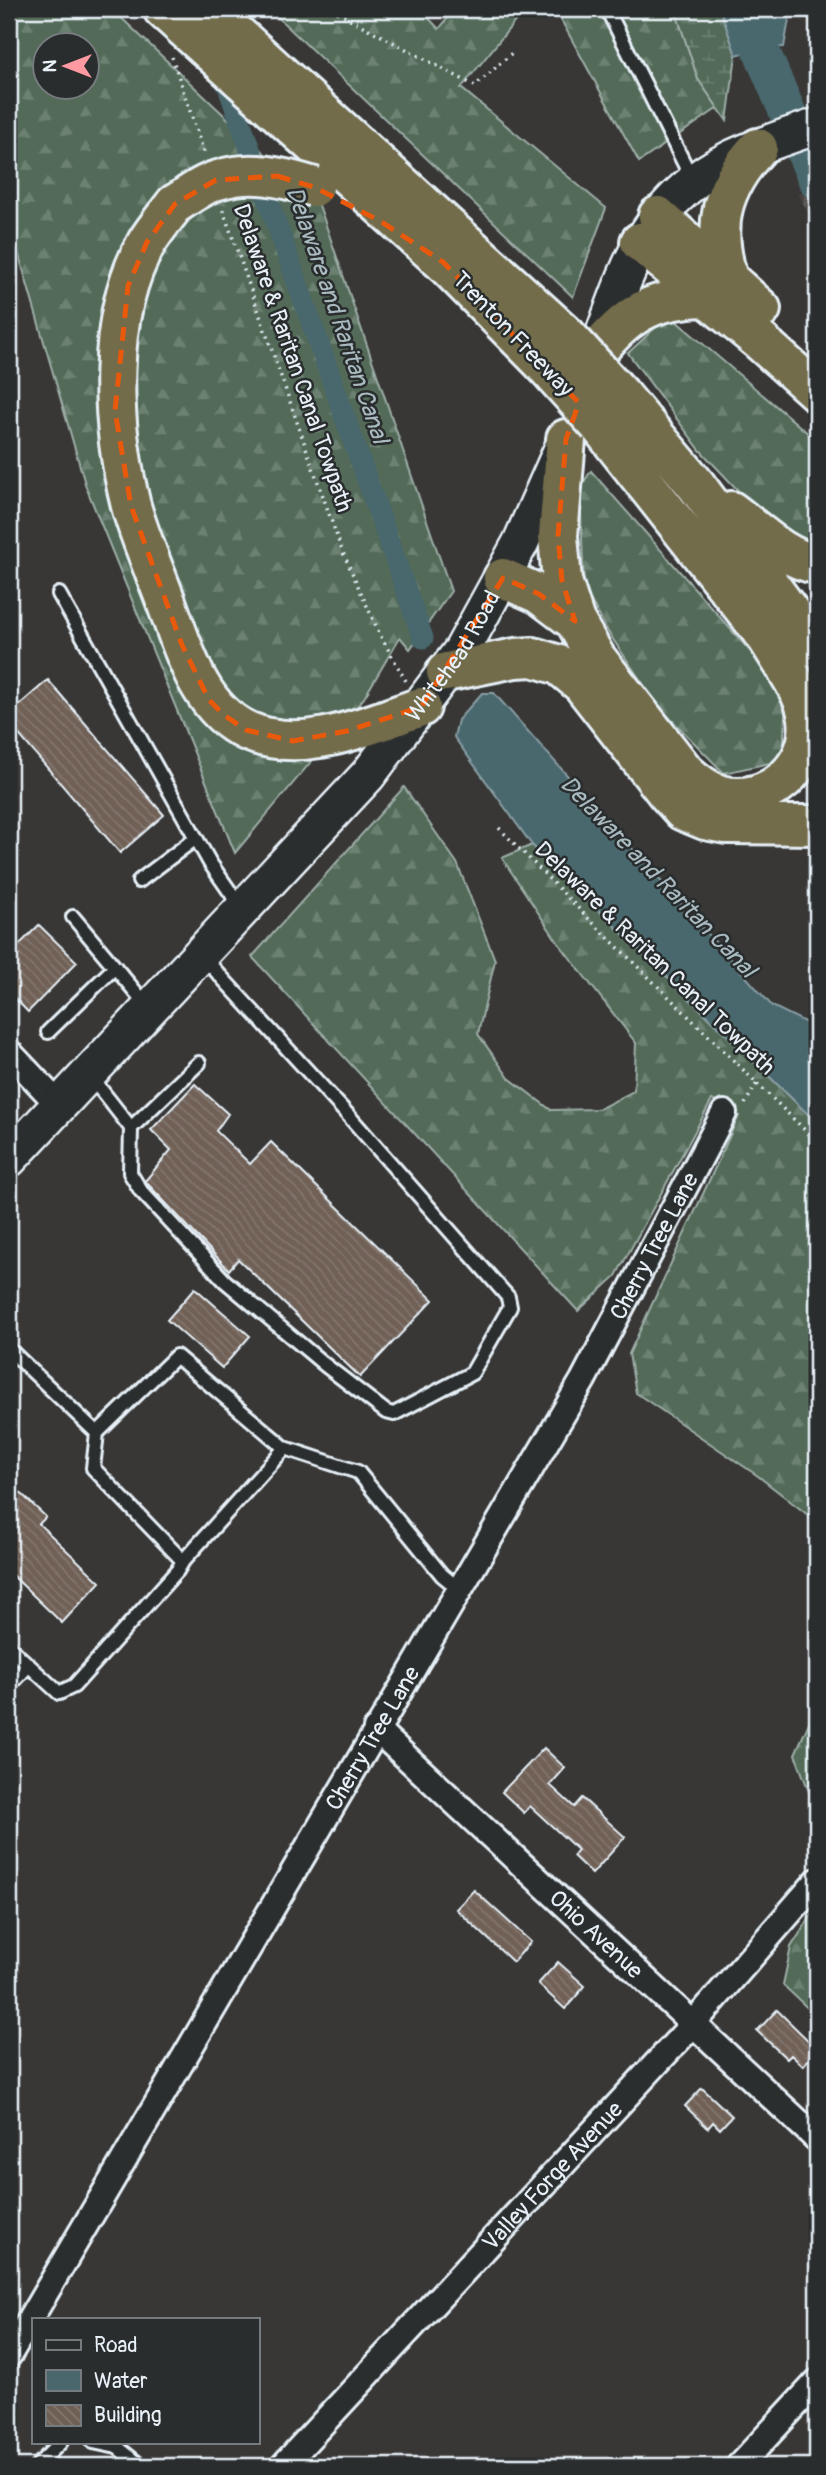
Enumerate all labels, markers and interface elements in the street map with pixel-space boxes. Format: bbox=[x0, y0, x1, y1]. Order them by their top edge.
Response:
north arrow bbox=[32, 32, 102, 102]
text: N bbox=[38, 59, 62, 72]
water label: Delaware and Raritan Canal bbox=[279, 183, 395, 449]
street label: Delaware & Raritan Canal Towpath bbox=[227, 200, 359, 516]
street label: Trenton Freeway bbox=[446, 265, 580, 403]
street label: Whitehead Road bbox=[399, 585, 506, 728]
water label: Delaware and Raritan Canal bbox=[554, 770, 764, 986]
street label: Delaware & Raritan Canal Towpath bbox=[528, 835, 782, 1081]
street label: Cherry Tree Lane bbox=[603, 1167, 705, 1325]
street label: Cherry Tree Lane bbox=[319, 1660, 426, 1815]
street label: Ohio Avenue bbox=[543, 1883, 650, 1985]
street label: Valley Forge Avenue bbox=[476, 2094, 629, 2257]
legend bbox=[32, 2318, 259, 2444]
text: Road bbox=[94, 2332, 138, 2359]
text: Water bbox=[94, 2368, 148, 2395]
text: Building bbox=[94, 2402, 161, 2429]

